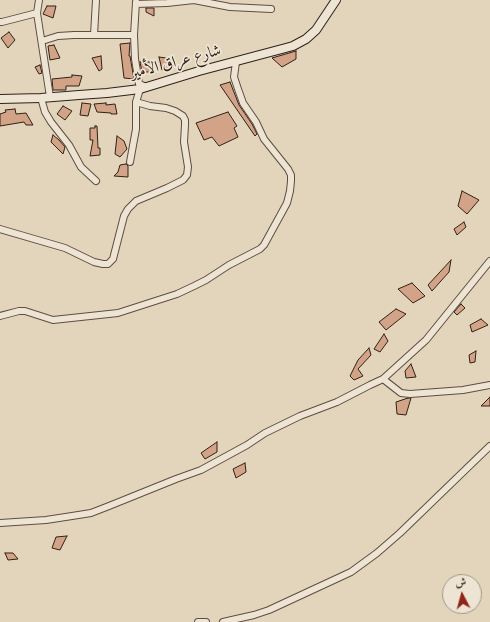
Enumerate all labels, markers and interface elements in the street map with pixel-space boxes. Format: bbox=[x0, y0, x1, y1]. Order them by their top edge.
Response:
street label: شارع عراق الأمير bbox=[129, 42, 223, 84]
north arrow bbox=[442, 574, 482, 614]
text: ش bbox=[455, 576, 467, 591]

